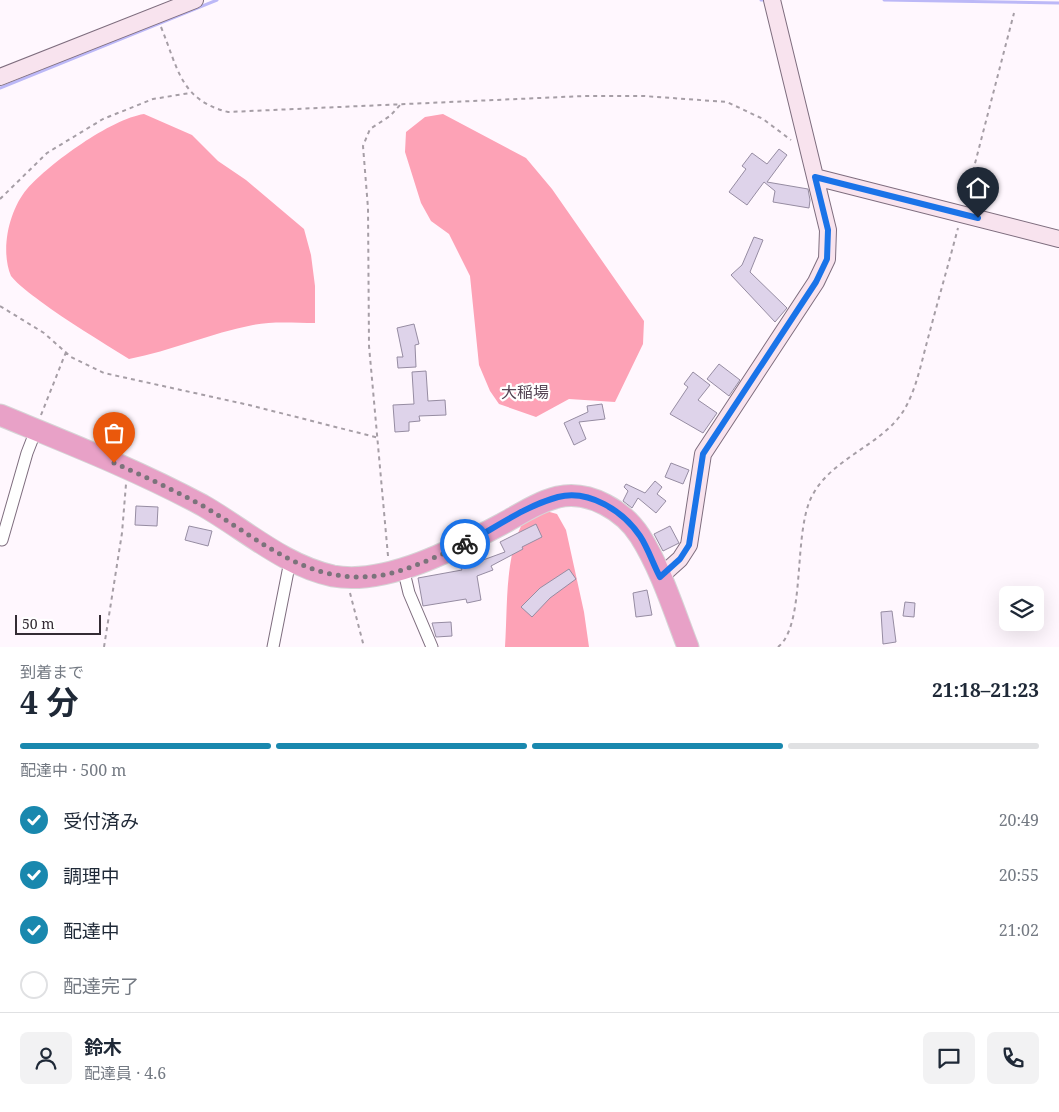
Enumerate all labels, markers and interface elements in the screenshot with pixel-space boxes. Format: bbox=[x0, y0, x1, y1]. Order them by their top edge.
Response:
pin bbox=[957, 167, 999, 218]
icon: home bbox=[964, 174, 992, 202]
district label: 大稲場 bbox=[501, 381, 549, 403]
pin bbox=[93, 412, 135, 463]
icon: bag bbox=[100, 419, 128, 447]
courier bbox=[440, 519, 490, 569]
icon: bike bbox=[451, 530, 479, 558]
map controls bbox=[999, 586, 1044, 631]
button: layers bbox=[999, 586, 1044, 631]
scale bar bbox=[15, 612, 101, 635]
text: 50 m bbox=[22, 614, 55, 633]
text: 到着まで bbox=[20, 661, 84, 683]
text: 21:18–21:23 bbox=[932, 677, 1039, 703]
text: 4 分 bbox=[20, 680, 78, 723]
text: 配達中 · 500 m bbox=[20, 759, 126, 781]
icon: check bbox=[20, 806, 48, 834]
text: 受付済み bbox=[63, 808, 139, 834]
text: 20:49 bbox=[999, 809, 1039, 831]
icon: check bbox=[20, 861, 48, 889]
text: 調理中 bbox=[63, 863, 120, 889]
text: 20:55 bbox=[999, 864, 1039, 886]
icon: check bbox=[20, 916, 48, 944]
text: 配達中 bbox=[63, 918, 120, 944]
text: 21:02 bbox=[999, 919, 1039, 941]
text: 配達完了 bbox=[63, 973, 139, 999]
button: person bbox=[20, 1032, 72, 1084]
button: chat bbox=[923, 1032, 975, 1084]
button: phone bbox=[987, 1032, 1039, 1084]
text: 鈴木 bbox=[84, 1034, 122, 1060]
text: 配達員 · 4.6 bbox=[84, 1062, 166, 1084]

